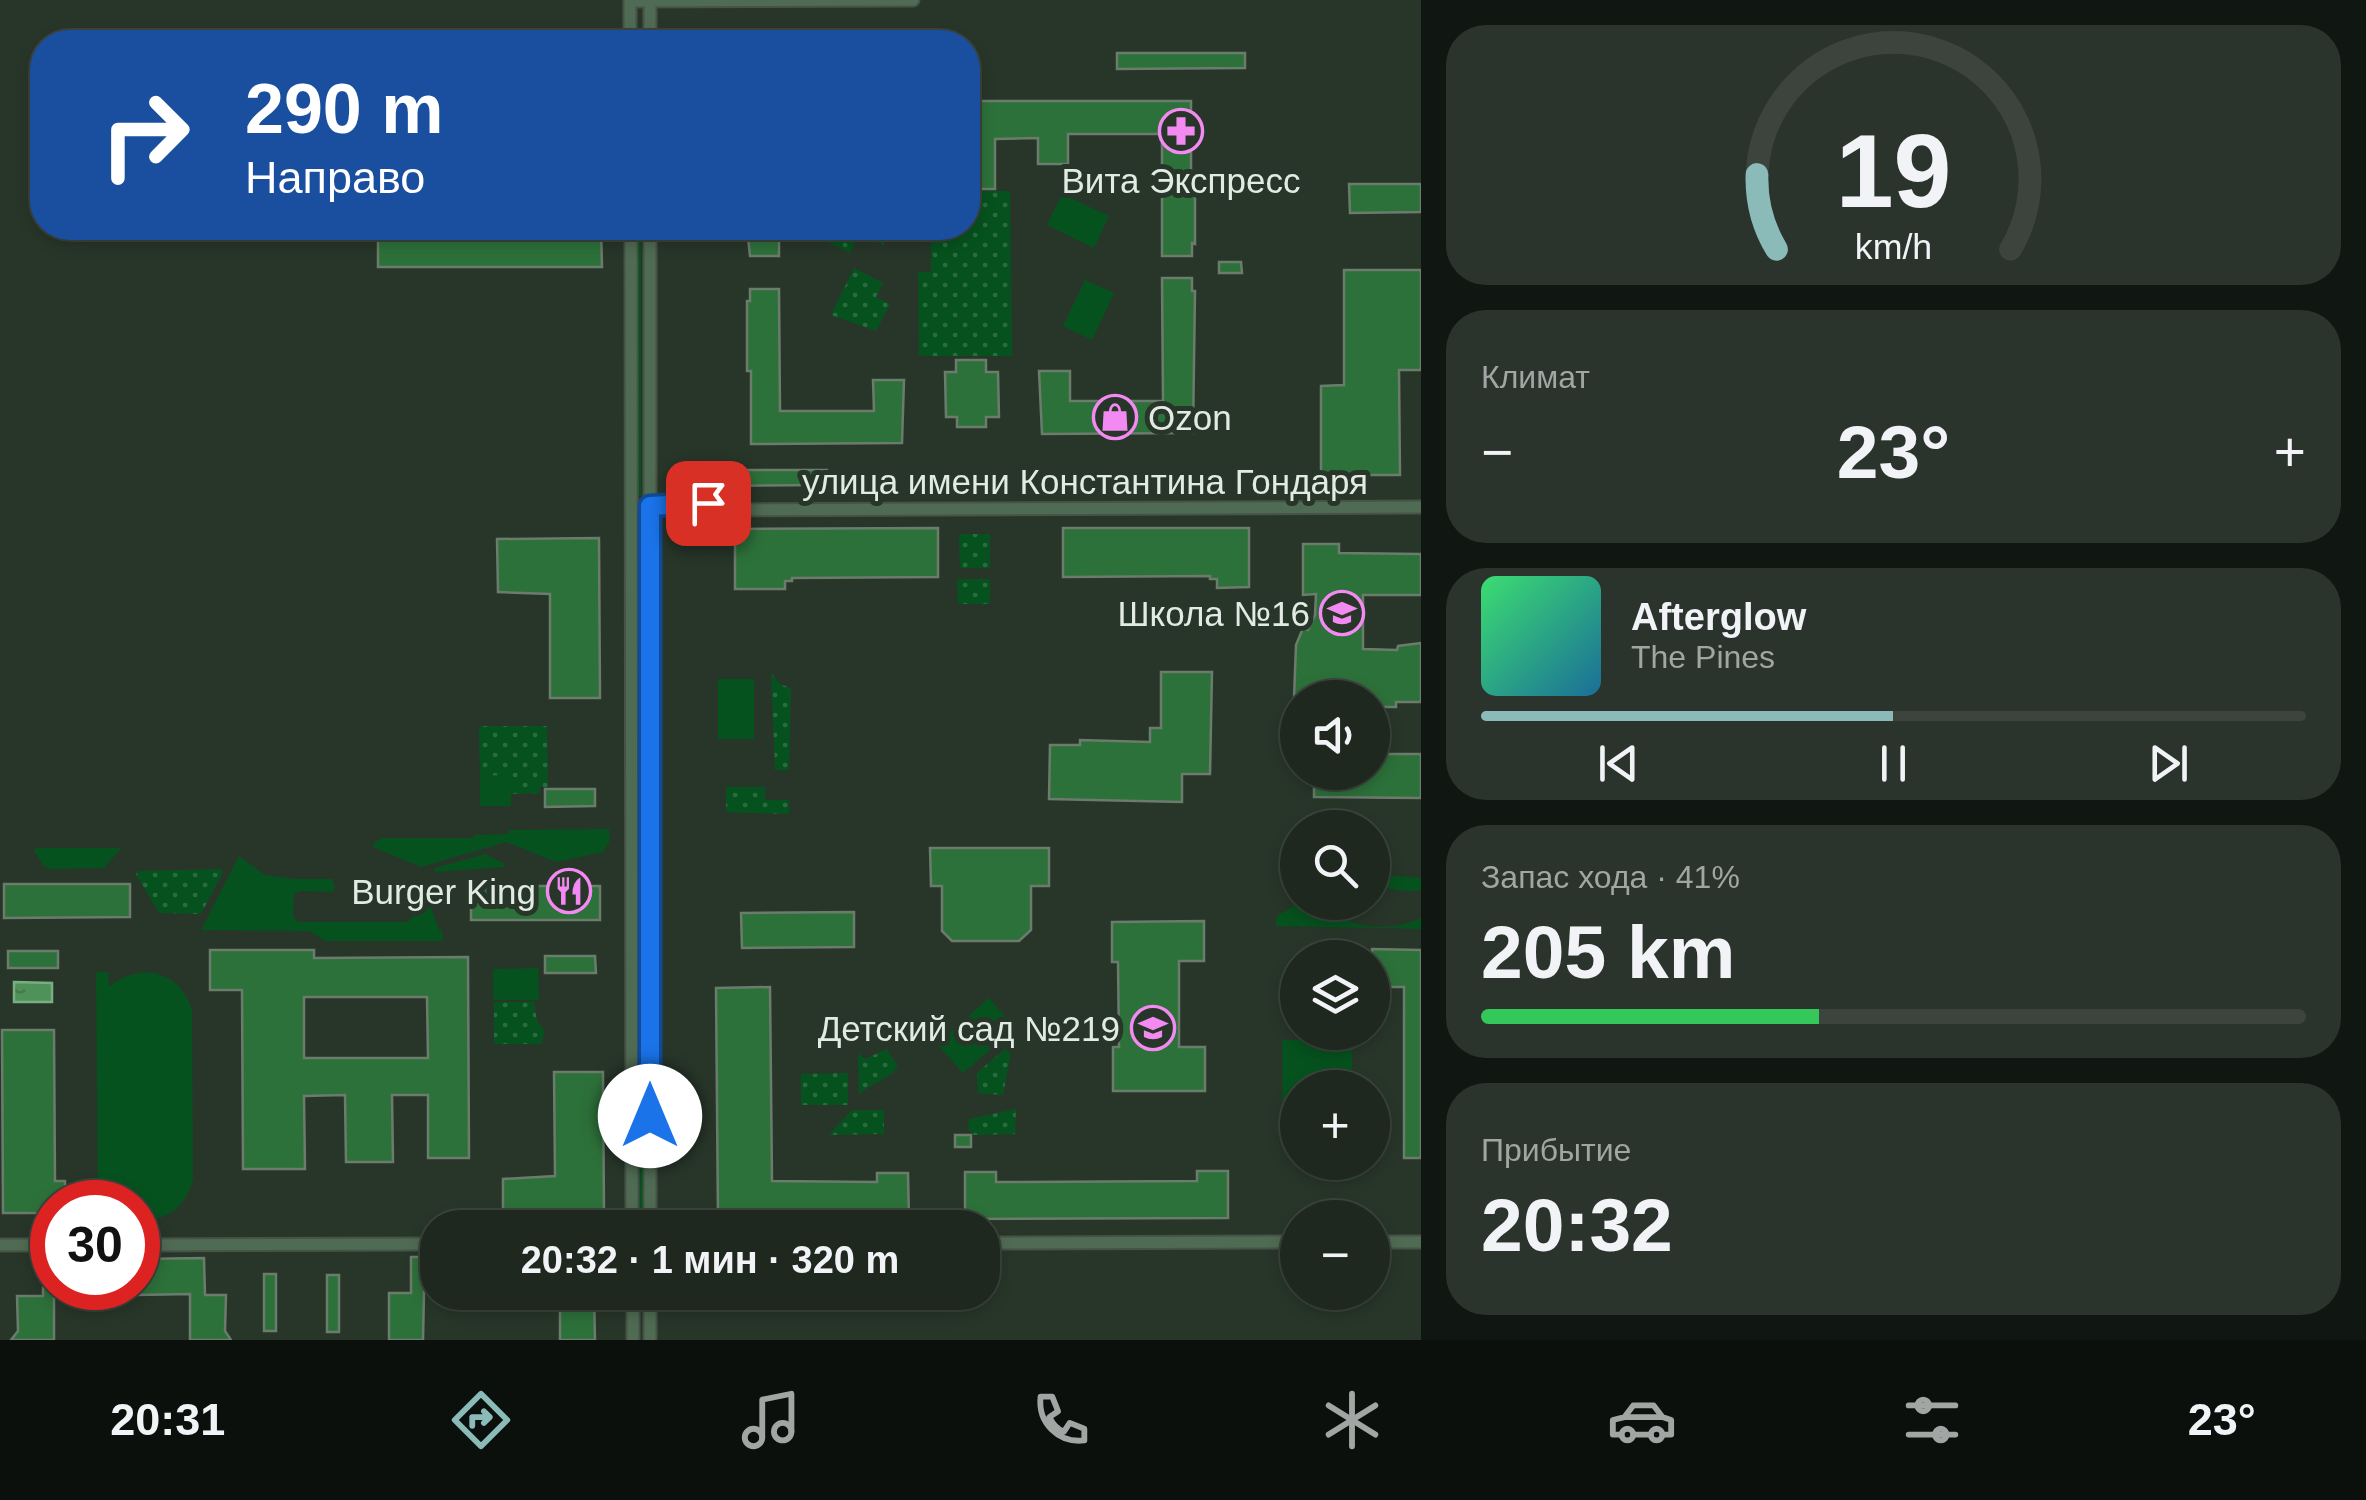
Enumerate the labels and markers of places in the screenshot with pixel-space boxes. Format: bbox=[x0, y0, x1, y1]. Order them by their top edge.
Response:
pharmacy icon: Вита Экспресс bbox=[1158, 108, 1204, 154]
place label: Вита Экспресс bbox=[1062, 161, 1300, 200]
shop icon: Ozon bbox=[1092, 394, 1138, 440]
place label: Ozon bbox=[1148, 398, 1232, 437]
pin bbox=[666, 461, 751, 546]
school or university icon: Школа №16 bbox=[1319, 590, 1365, 636]
place label: Школа №16 bbox=[1117, 594, 1310, 633]
restaurant icon: Burger King bbox=[546, 868, 592, 914]
place label: Burger King bbox=[351, 872, 536, 911]
school or university icon: Детский сад №219 bbox=[1130, 1005, 1176, 1051]
place label: Детский сад №219 bbox=[818, 1009, 1120, 1048]

